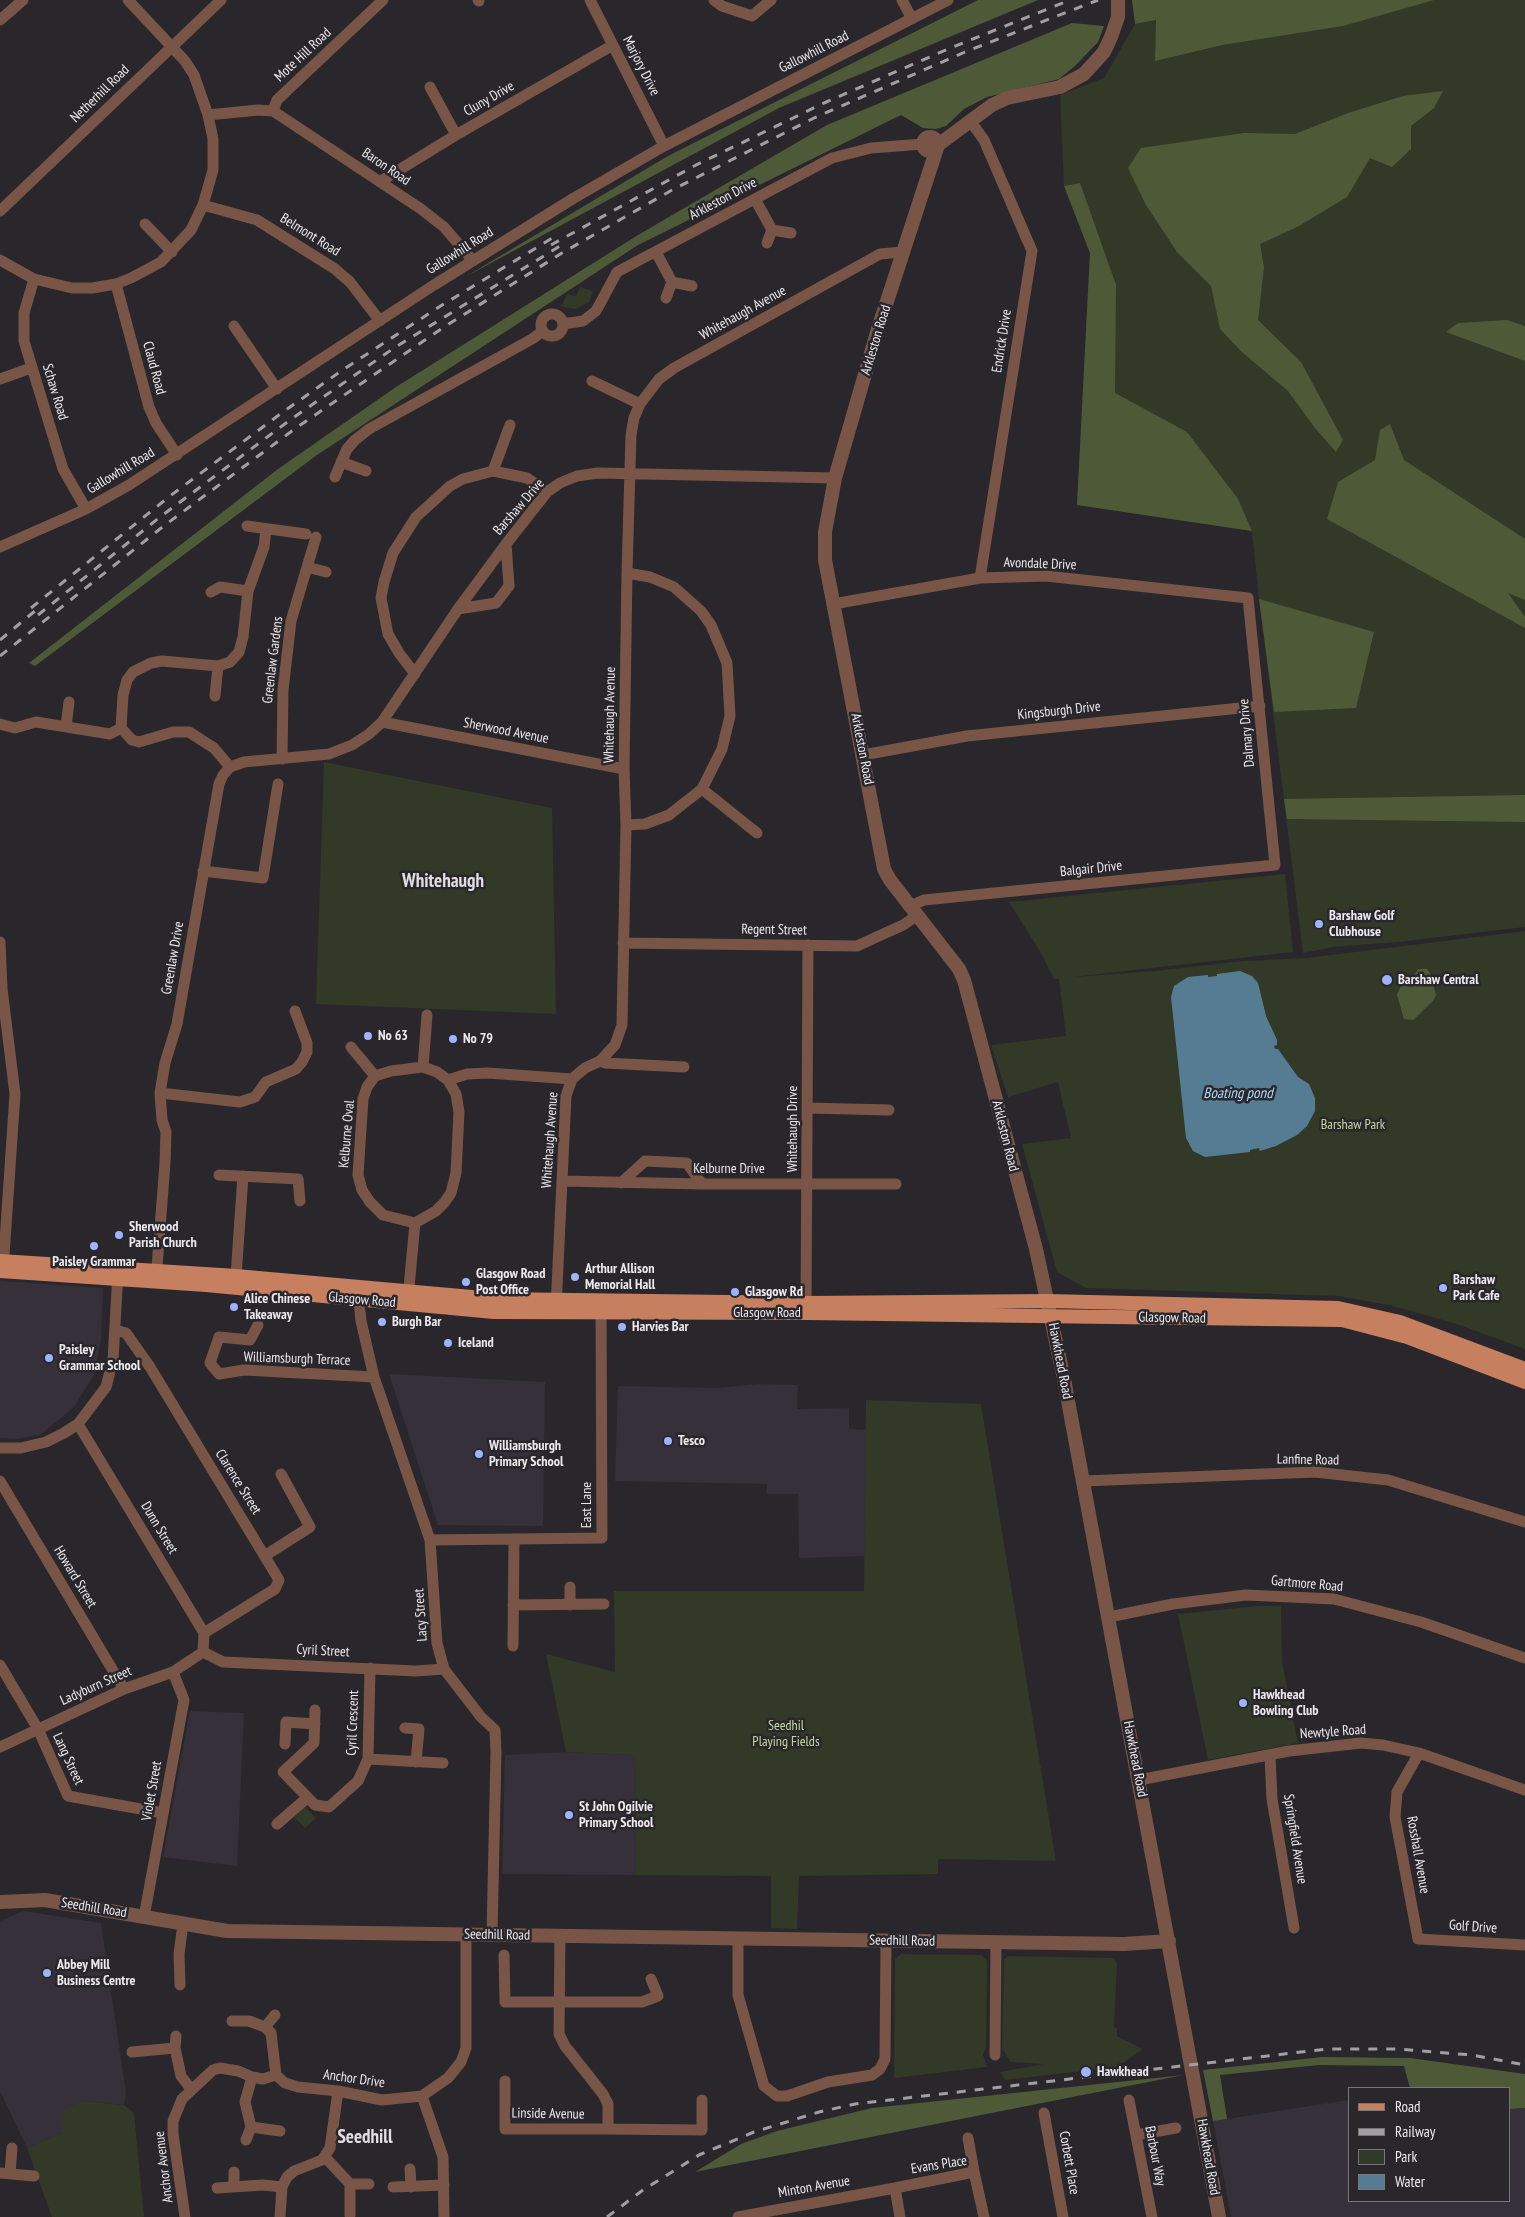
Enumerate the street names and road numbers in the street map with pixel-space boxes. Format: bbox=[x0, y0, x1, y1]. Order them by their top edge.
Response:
street label: Mote Hill Road bbox=[271, 25, 335, 85]
street label: Gallowhill Road bbox=[776, 27, 852, 77]
street label: Marjory Drive bbox=[619, 33, 663, 99]
street label: Netherhill Road bbox=[67, 62, 133, 126]
street label: Cluny Drive bbox=[461, 78, 517, 120]
street label: Baron Road bbox=[358, 145, 414, 189]
street label: Arkleston Drive bbox=[686, 174, 760, 224]
street label: Belmont Road bbox=[277, 210, 343, 260]
street label: Gallowhill Road bbox=[423, 224, 497, 278]
street label: Whitehaugh Avenue bbox=[697, 282, 789, 344]
street label: Arkleston Road bbox=[857, 303, 895, 377]
street label: Endrick Drive bbox=[989, 308, 1015, 374]
street label: Claud Road bbox=[139, 340, 169, 396]
street label: Schaw Road bbox=[39, 362, 71, 422]
street label: Gallowhill Road bbox=[84, 444, 158, 498]
street label: Barshaw Drive bbox=[490, 475, 548, 539]
street label: Avondale Drive bbox=[1003, 554, 1077, 574]
street label: Greenlaw Gardens bbox=[259, 616, 287, 704]
street label: Whitehaugh Avenue bbox=[601, 667, 619, 763]
street label: Kingsburgh Drive bbox=[1017, 698, 1101, 724]
street label: Dalmary Drive bbox=[1236, 698, 1258, 768]
street label: Arkleston Road bbox=[847, 712, 877, 786]
street label: Sherwood Avenue bbox=[462, 715, 550, 747]
street label: Balgair Drive bbox=[1059, 857, 1123, 881]
street label: Greenlaw Drive bbox=[158, 920, 188, 996]
street label: Regent Street bbox=[741, 921, 807, 939]
street label: Whitehaugh Drive bbox=[785, 1086, 801, 1172]
street label: Whitehaugh Avenue bbox=[538, 1091, 562, 1189]
street label: Kelburne Oval bbox=[336, 1099, 358, 1169]
street label: Arkleston Road bbox=[988, 1099, 1022, 1173]
street label: Kelburne Drive bbox=[693, 1161, 765, 1177]
street label: Glasgow Road bbox=[328, 1289, 396, 1311]
street label: Glasgow Road bbox=[733, 1305, 801, 1321]
street label: Glasgow Road bbox=[1138, 1309, 1206, 1327]
street label: Hawkhead Road bbox=[1044, 1321, 1076, 1401]
street label: Williamsburgh Terrace bbox=[243, 1349, 351, 1369]
street label: Clarence Street bbox=[211, 1446, 265, 1518]
street label: Lanfine Road bbox=[1277, 1451, 1339, 1469]
street label: East Lane bbox=[579, 1482, 595, 1528]
street label: Dunn Street bbox=[137, 1499, 181, 1557]
street label: Howard Street bbox=[50, 1543, 100, 1611]
street label: Gartmore Road bbox=[1270, 1572, 1344, 1596]
street label: Lacy Street bbox=[411, 1588, 431, 1642]
street label: Cyril Street bbox=[296, 1641, 350, 1661]
street label: Ladyburn Street bbox=[58, 1663, 134, 1709]
street label: Cyril Crescent bbox=[343, 1690, 363, 1756]
street label: Hawkhead Road bbox=[1119, 1719, 1151, 1799]
street label: Newtyle Road bbox=[1299, 1721, 1367, 1743]
street label: Lang Street bbox=[49, 1730, 87, 1788]
street label: Violet Street bbox=[138, 1760, 166, 1822]
street label: Springfield Avenue bbox=[1280, 1793, 1310, 1885]
street label: Rosshall Avenue bbox=[1403, 1815, 1433, 1895]
street label: Seedhill Road bbox=[60, 1895, 128, 1921]
street label: Golf Drive bbox=[1448, 1917, 1498, 1937]
street label: Seedhill Road bbox=[464, 1926, 530, 1944]
street label: Seedhill Road bbox=[869, 1932, 935, 1950]
street label: Anchor Drive bbox=[322, 2066, 386, 2092]
street label: Linside Avenue bbox=[511, 2105, 585, 2123]
street label: Hawkhead Road bbox=[1193, 2118, 1223, 2196]
street label: Barbour Way bbox=[1141, 2125, 1169, 2187]
street label: Anchor Avenue bbox=[151, 2130, 177, 2204]
street label: Corbett Place bbox=[1055, 2130, 1083, 2196]
street label: Evans Place bbox=[910, 2152, 968, 2178]
street label: Minton Avenue bbox=[777, 2172, 851, 2202]

